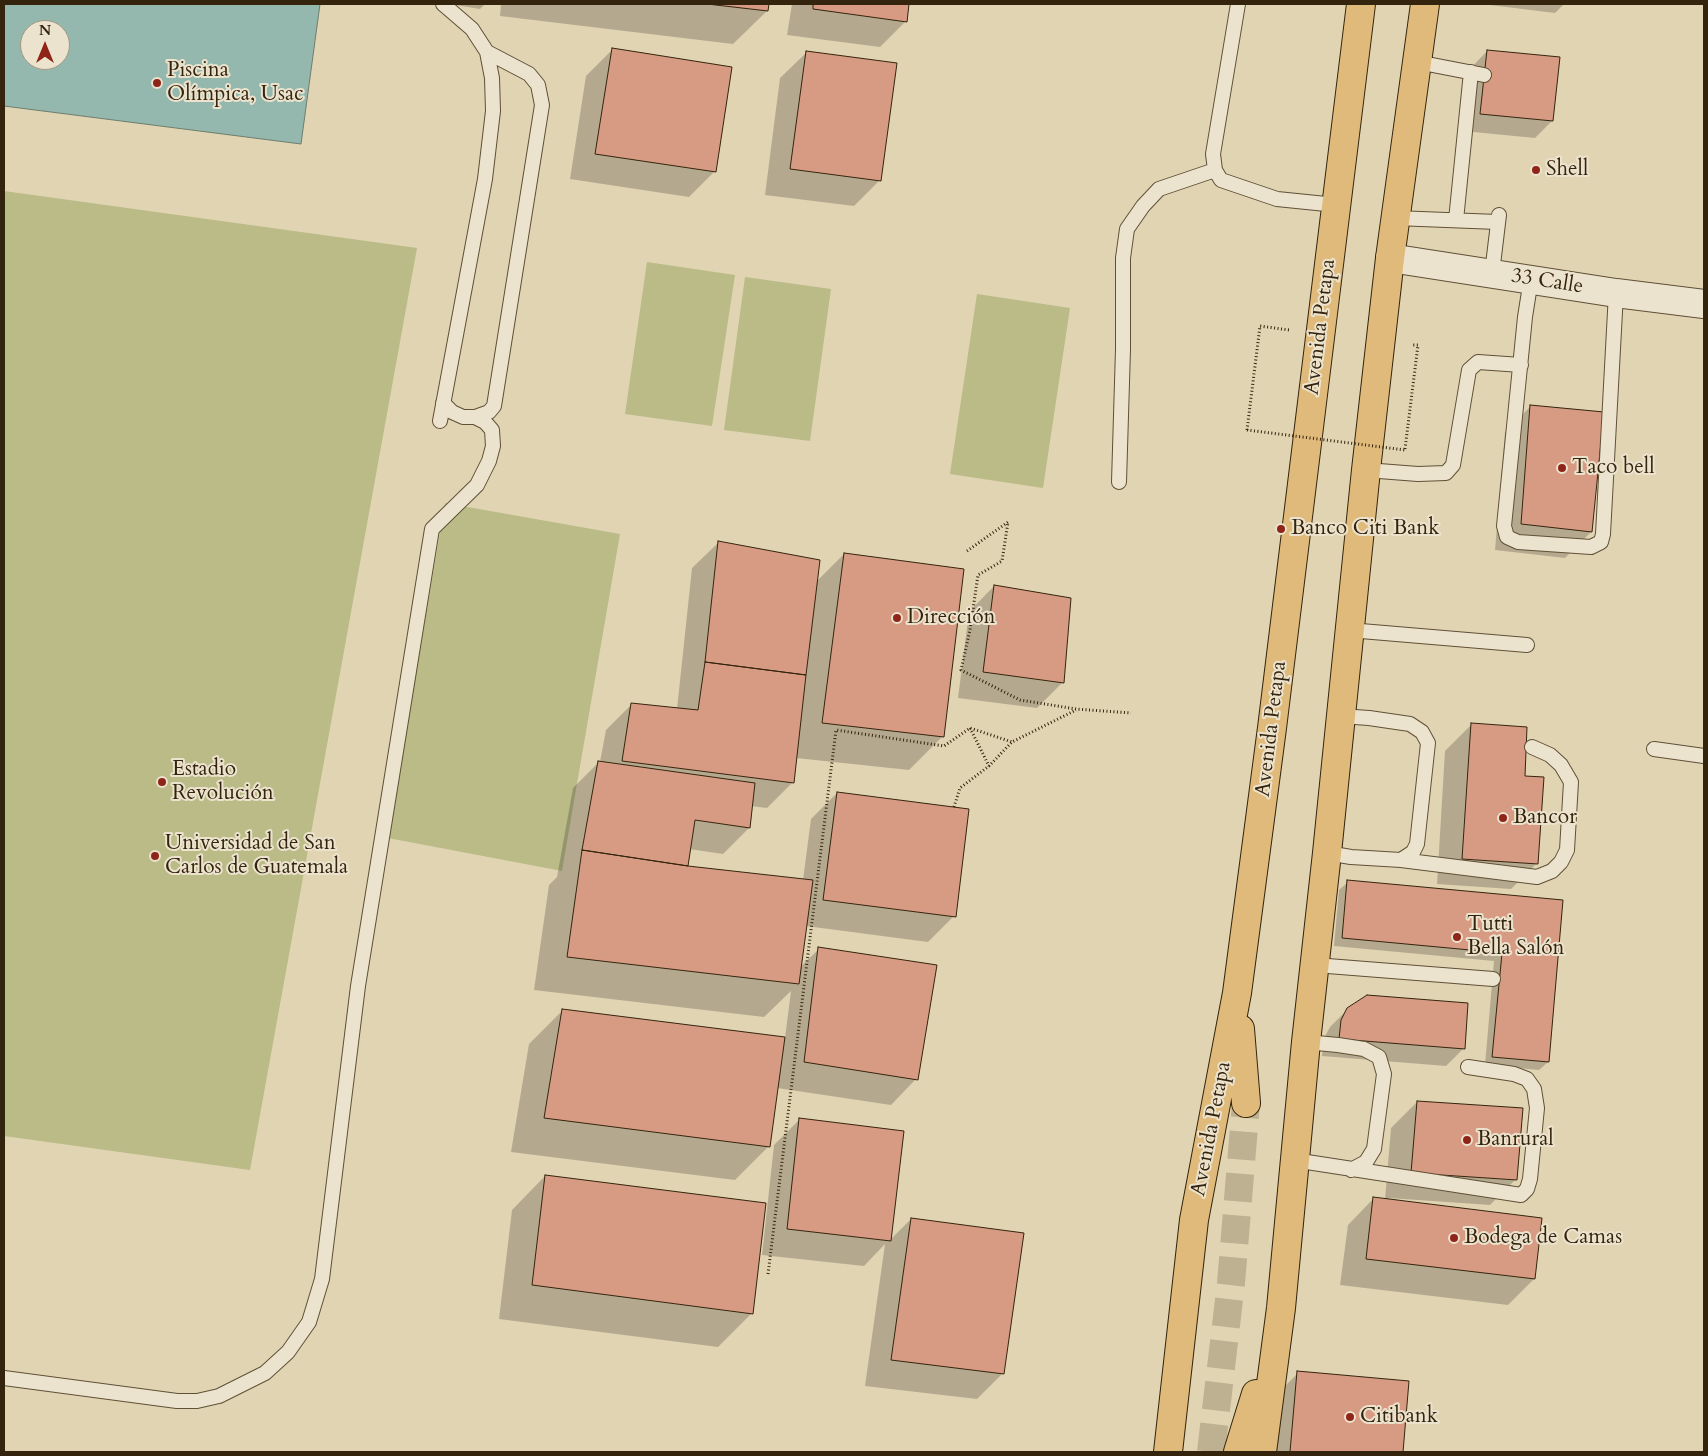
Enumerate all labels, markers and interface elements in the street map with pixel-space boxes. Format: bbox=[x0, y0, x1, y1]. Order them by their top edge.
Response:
north arrow bbox=[20, 20, 70, 70]
text: N bbox=[39, 21, 51, 40]
place label: Piscina Olímpica, Usac bbox=[167, 58, 304, 108]
marker: Piscina Olímpica, Usac bbox=[151, 77, 163, 89]
place label: Shell bbox=[1546, 157, 1588, 183]
marker: Shell bbox=[1530, 164, 1542, 176]
street label: Avenida Petapa bbox=[1300, 258, 1342, 396]
street label: 33 Calle bbox=[1509, 264, 1585, 300]
place label: Taco bell bbox=[1572, 455, 1655, 481]
marker: Taco bell bbox=[1556, 462, 1568, 474]
place label: Banco Citi Bank bbox=[1291, 516, 1440, 542]
marker: Banco Citi Bank bbox=[1275, 523, 1287, 535]
place label: Dirección bbox=[907, 605, 996, 631]
marker: Dirección bbox=[891, 612, 903, 624]
street label: Avenida Petapa bbox=[1251, 660, 1293, 798]
place label: Estadio Revolución bbox=[172, 757, 274, 807]
marker: Estadio Revolución bbox=[156, 776, 168, 788]
place label: Bancor bbox=[1513, 805, 1577, 831]
marker: Bancor bbox=[1497, 812, 1509, 824]
place label: Universidad de San Carlos de Guatemala bbox=[165, 831, 348, 881]
marker: Universidad de San Carlos de Guatemala bbox=[149, 850, 161, 862]
place label: Tutti Bella Salón bbox=[1467, 912, 1564, 962]
marker: Tutti Bella Salón bbox=[1451, 931, 1463, 943]
street label: Avenida Petapa bbox=[1187, 1059, 1237, 1199]
place label: Banrural bbox=[1477, 1127, 1554, 1153]
marker: Banrural bbox=[1461, 1134, 1473, 1146]
place label: Bodega de Camas bbox=[1464, 1225, 1622, 1251]
marker: Bodega de Camas bbox=[1448, 1232, 1460, 1244]
place label: Citibank bbox=[1360, 1404, 1438, 1430]
marker: Citibank bbox=[1344, 1411, 1356, 1423]

